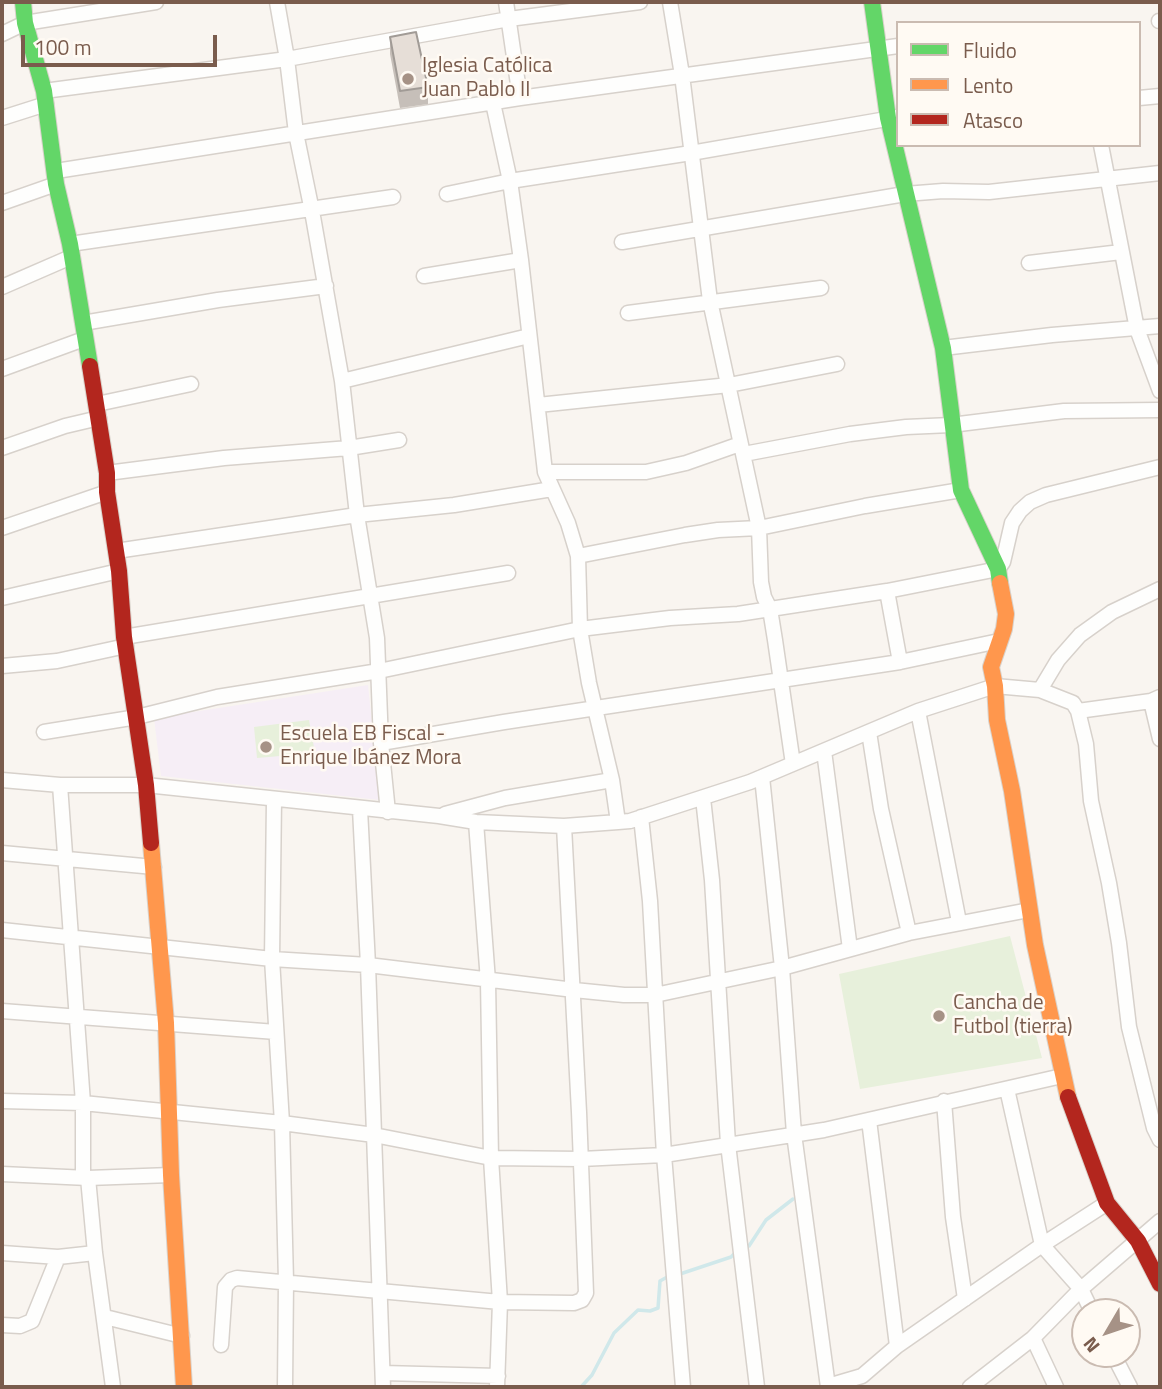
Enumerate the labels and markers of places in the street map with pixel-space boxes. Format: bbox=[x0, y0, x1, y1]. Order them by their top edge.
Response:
place label: Iglesia Católica Juan Pablo II bbox=[422, 54, 552, 104]
marker: Iglesia Católica Juan Pablo II bbox=[400, 71, 416, 87]
place label: Escuela EB Fiscal - Enrique Ibánez Mora bbox=[280, 722, 461, 772]
marker: Escuela EB Fiscal - Enrique Ibánez Mora bbox=[258, 739, 274, 755]
place label: Cancha de Futbol (tierra) bbox=[953, 991, 1073, 1041]
marker: Cancha de Futbol (tierra) bbox=[931, 1008, 947, 1024]

